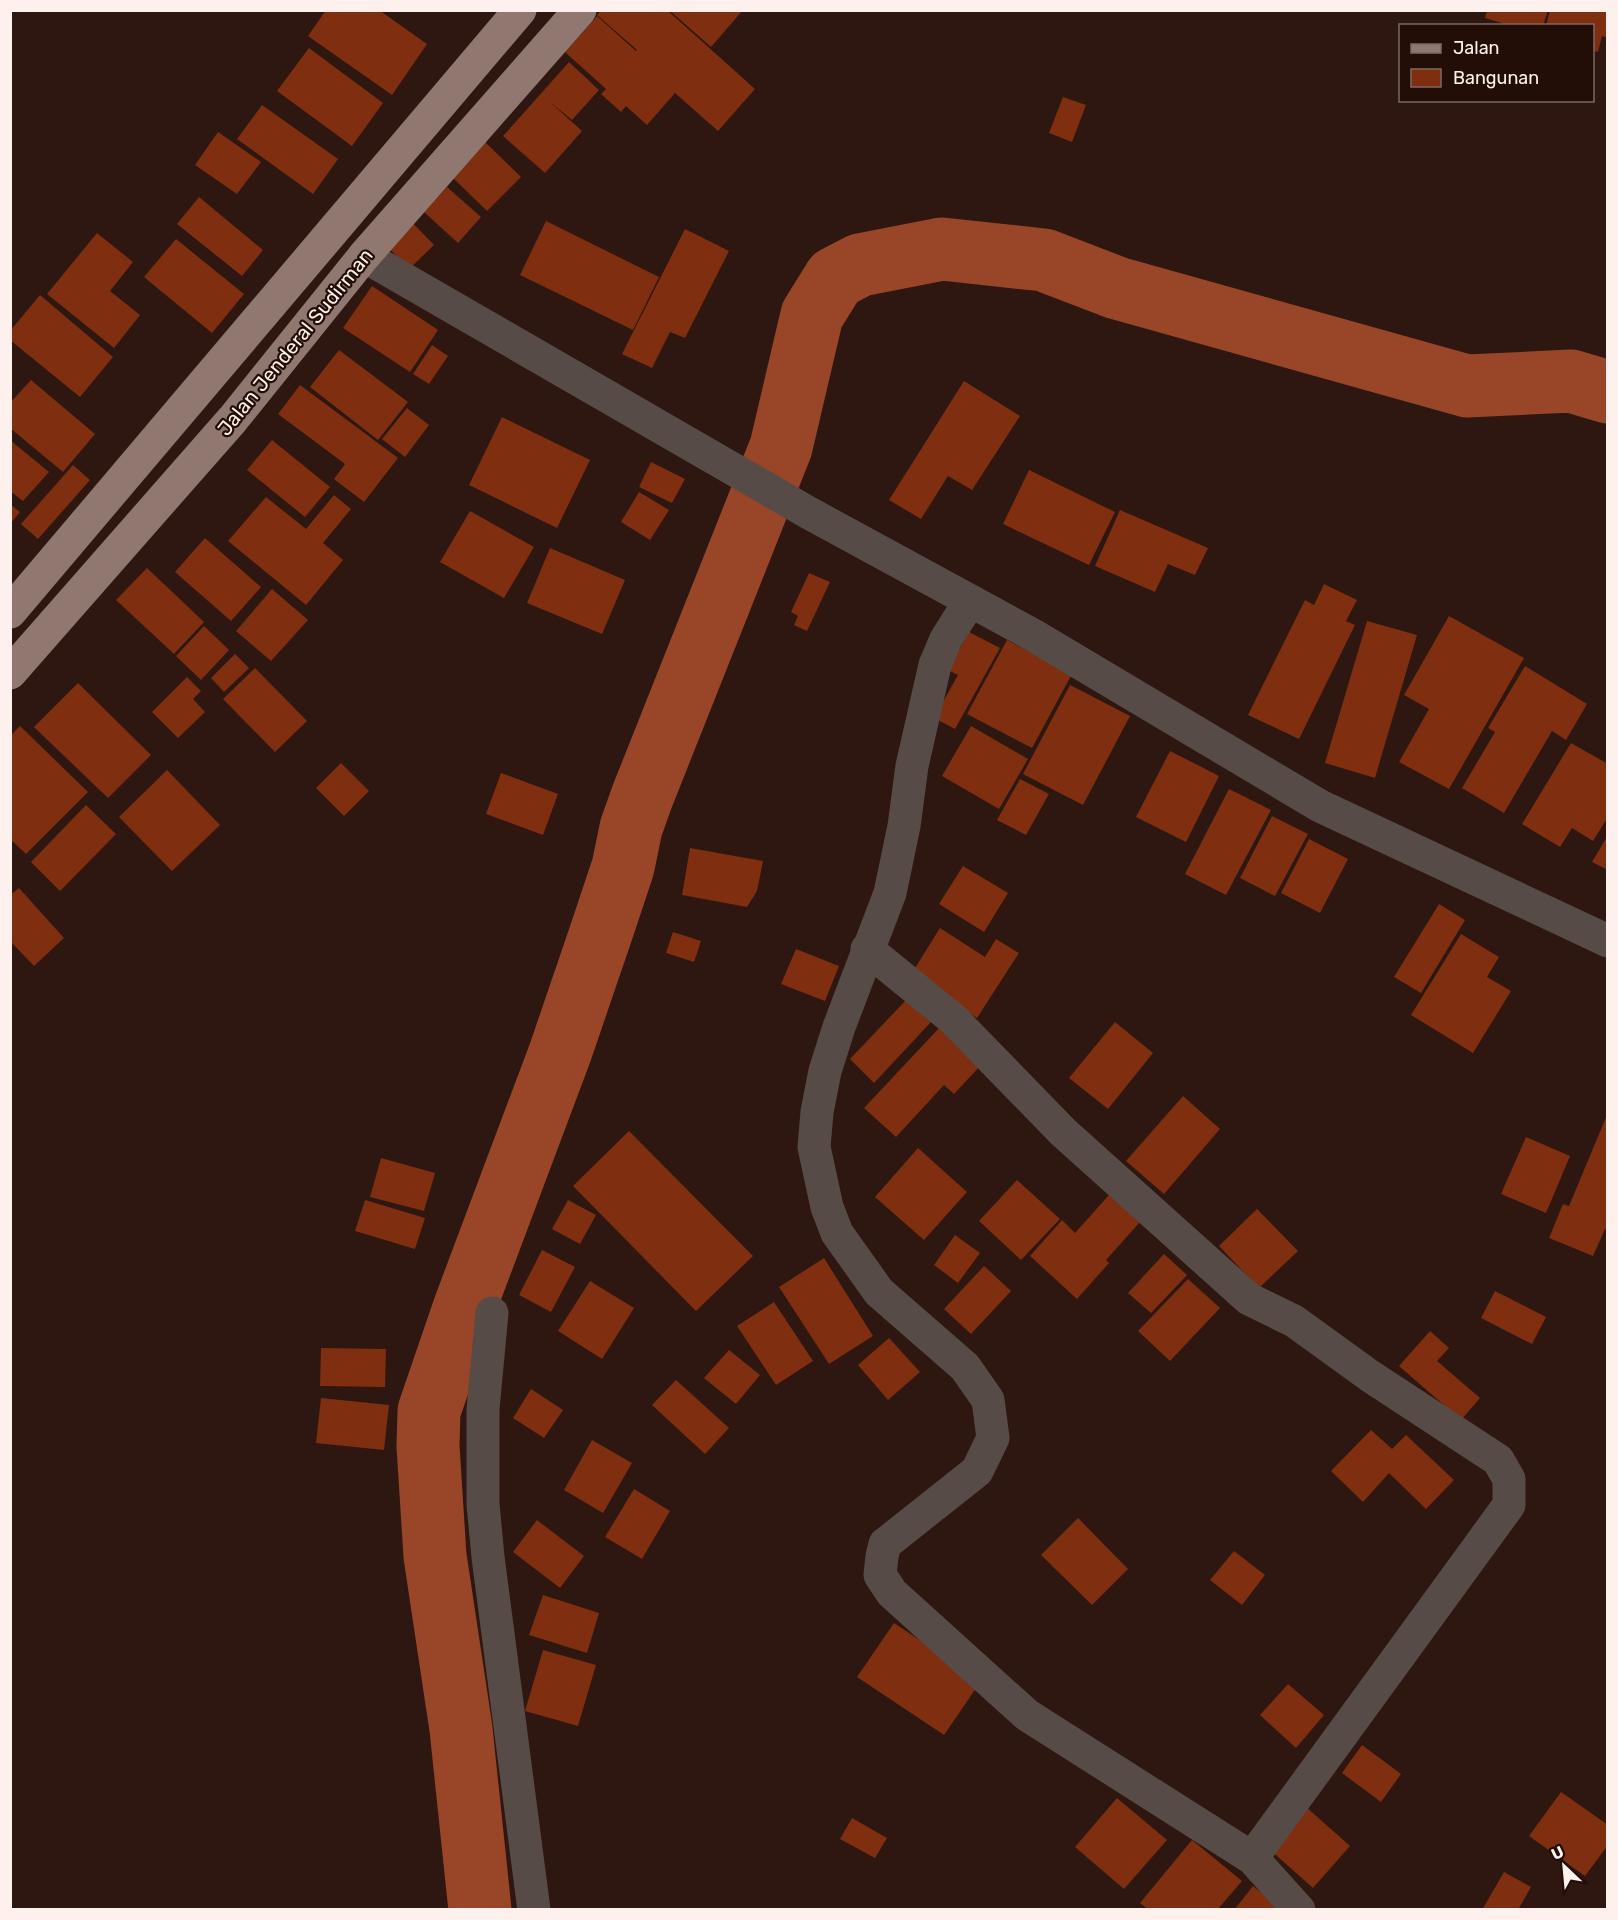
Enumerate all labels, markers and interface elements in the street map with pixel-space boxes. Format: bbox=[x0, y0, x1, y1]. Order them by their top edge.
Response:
legend bbox=[1399, 24, 1594, 102]
text: Jalan bbox=[1453, 37, 1500, 59]
text: Bangunan bbox=[1453, 67, 1539, 89]
street label: Jalan Jenderal Sudirman bbox=[212, 244, 378, 440]
north arrow bbox=[1534, 1836, 1594, 1896]
text: U bbox=[1548, 1842, 1567, 1864]

